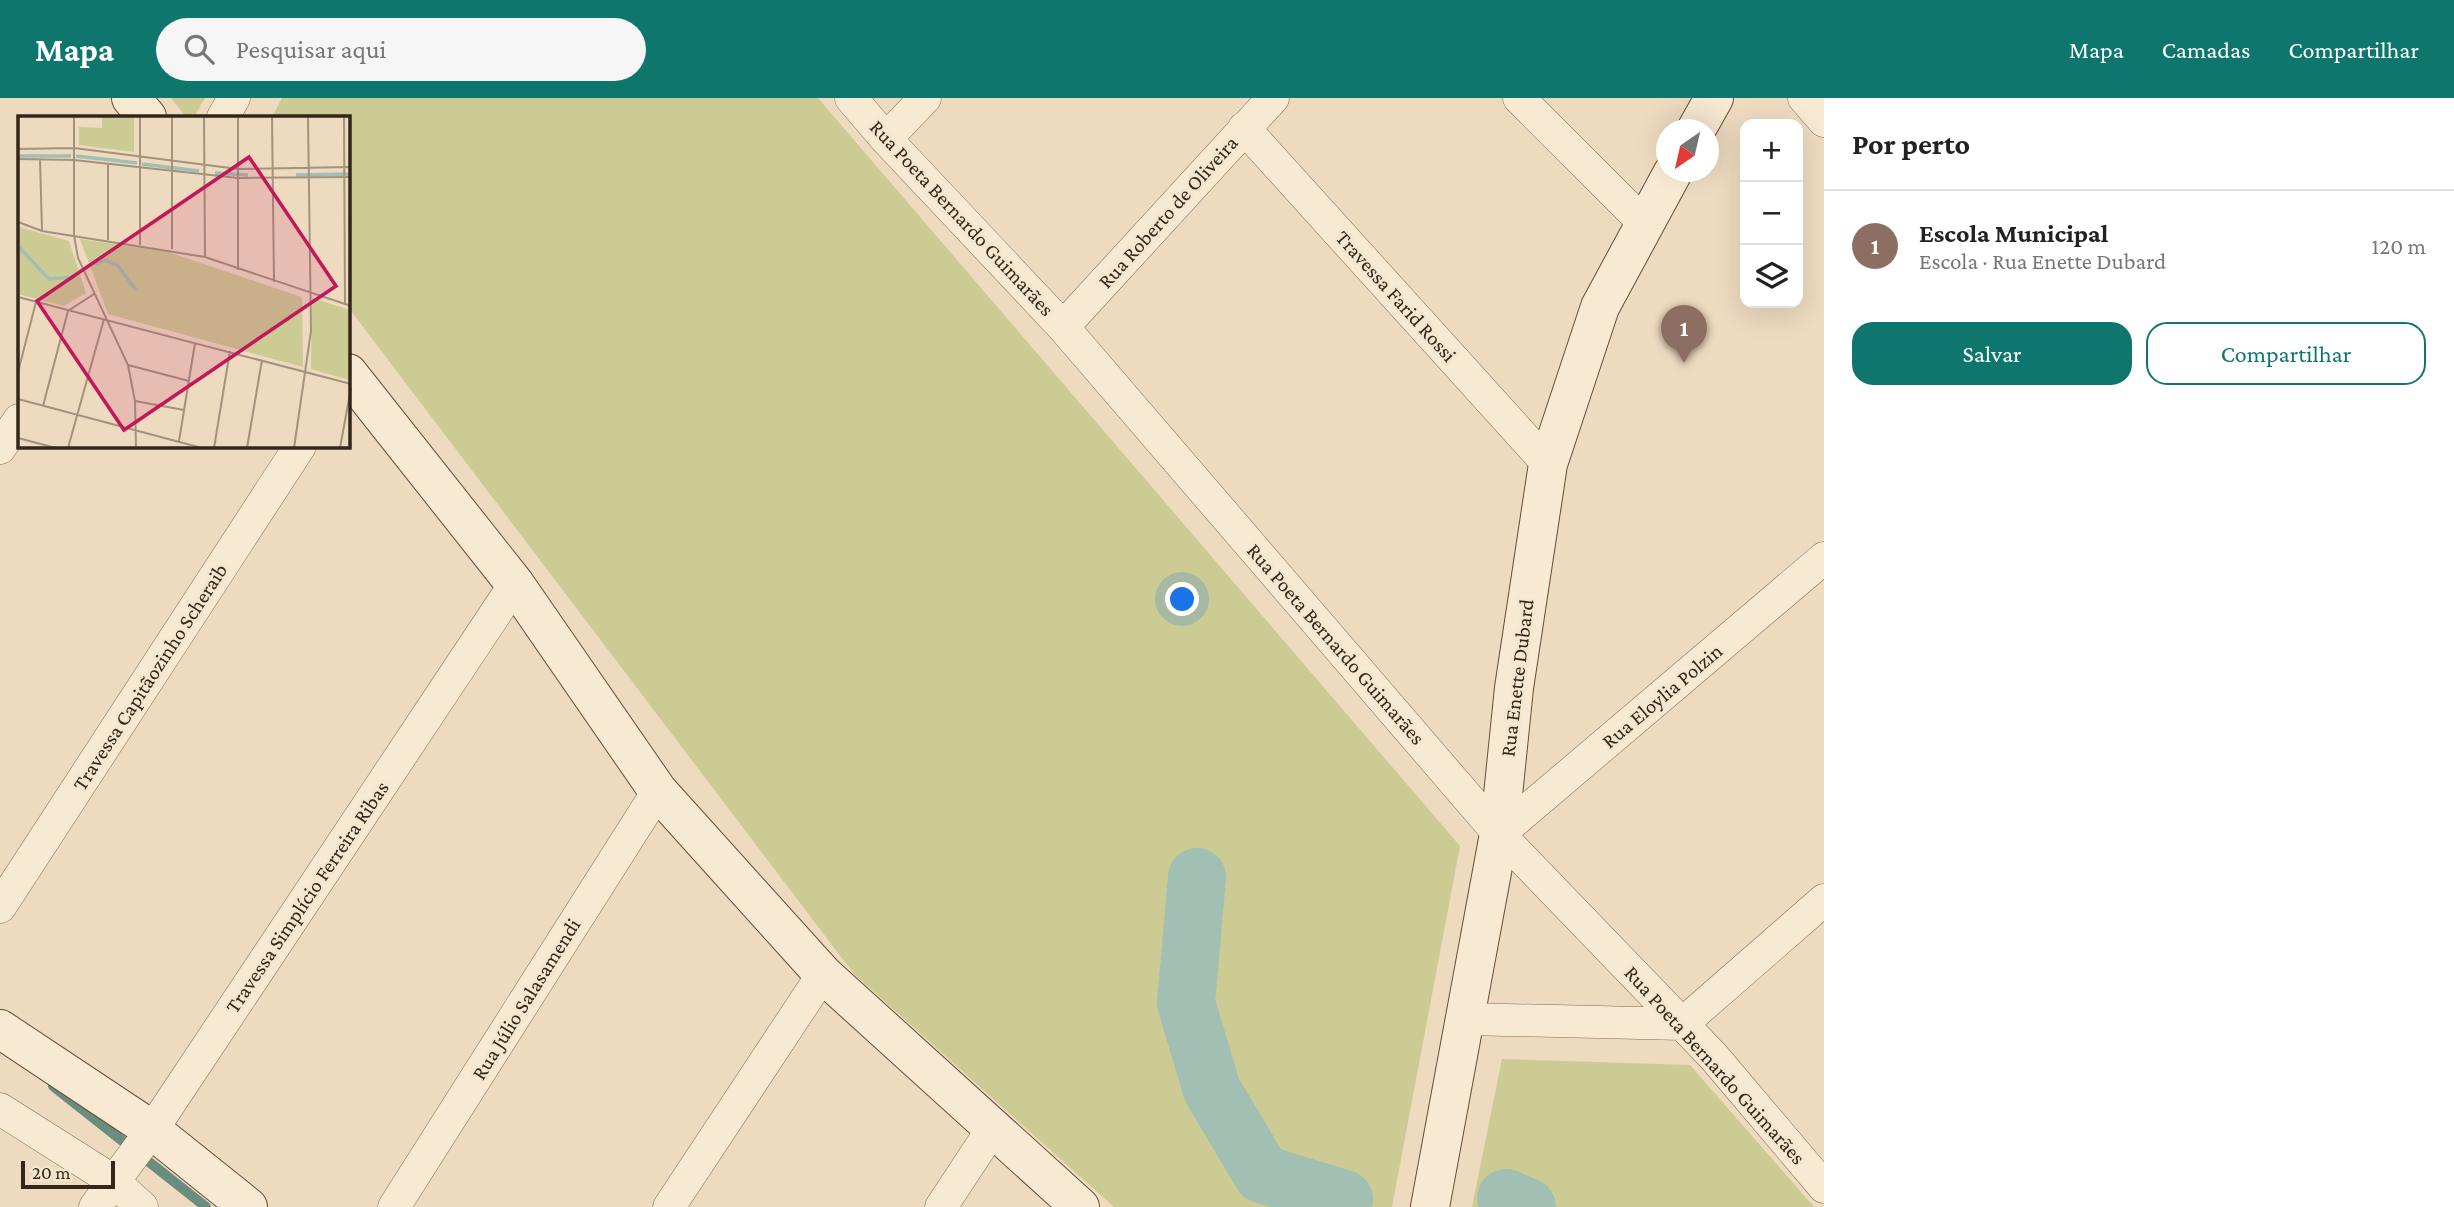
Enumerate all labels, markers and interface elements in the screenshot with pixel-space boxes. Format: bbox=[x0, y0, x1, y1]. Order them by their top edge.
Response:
search box bbox=[156, 18, 646, 81]
icon: search bbox=[180, 30, 218, 68]
text: Mapa bbox=[35, 31, 114, 68]
text: Pesquisar aqui bbox=[236, 35, 386, 64]
text: Mapa bbox=[2069, 36, 2124, 63]
text: Camadas bbox=[2162, 36, 2250, 63]
text: Compartilhar bbox=[2288, 36, 2419, 63]
street label: Rua Poeta Bernardo Guimarães bbox=[865, 115, 1059, 321]
inset map bbox=[18, 116, 350, 448]
north arrow bbox=[1656, 119, 1719, 182]
map controls bbox=[1740, 119, 1803, 308]
button: + bbox=[1740, 119, 1803, 182]
text: Por perto bbox=[1852, 127, 1970, 160]
street label: Rua Roberto de Oliveira bbox=[1093, 131, 1243, 293]
button: − bbox=[1740, 182, 1803, 245]
text: Escola Municipal bbox=[1919, 219, 2108, 248]
street label: Travessa Farid Rossi bbox=[1331, 225, 1462, 367]
text: 1 bbox=[1871, 233, 1879, 259]
text: 120 m bbox=[2372, 233, 2426, 259]
button: layers bbox=[1740, 245, 1803, 308]
text: Escola · Rua Enette Dubard bbox=[1919, 248, 2166, 274]
pin: 1 bbox=[1661, 305, 1707, 363]
button: Salvar bbox=[1852, 322, 2132, 385]
button: Compartilhar bbox=[2146, 322, 2426, 385]
street label: Rua Poeta Bernardo Guimarães bbox=[1242, 538, 1430, 750]
street label: Travessa Capitãozinho Scheraib bbox=[68, 559, 232, 795]
your location bbox=[1165, 582, 1199, 616]
street label: Rua Enette Dubard bbox=[1495, 598, 1539, 758]
street label: Rua Eloylia Polzin bbox=[1597, 639, 1727, 753]
street label: Travessa Simplício Ferreira Ribas bbox=[220, 776, 394, 1018]
street label: Rua Júlio Salasamendi bbox=[467, 913, 586, 1084]
street label: Rua Poeta Bernardo Guimarães bbox=[1619, 961, 1811, 1169]
scale bar bbox=[21, 1158, 116, 1190]
text: 20 m bbox=[32, 1162, 71, 1183]

